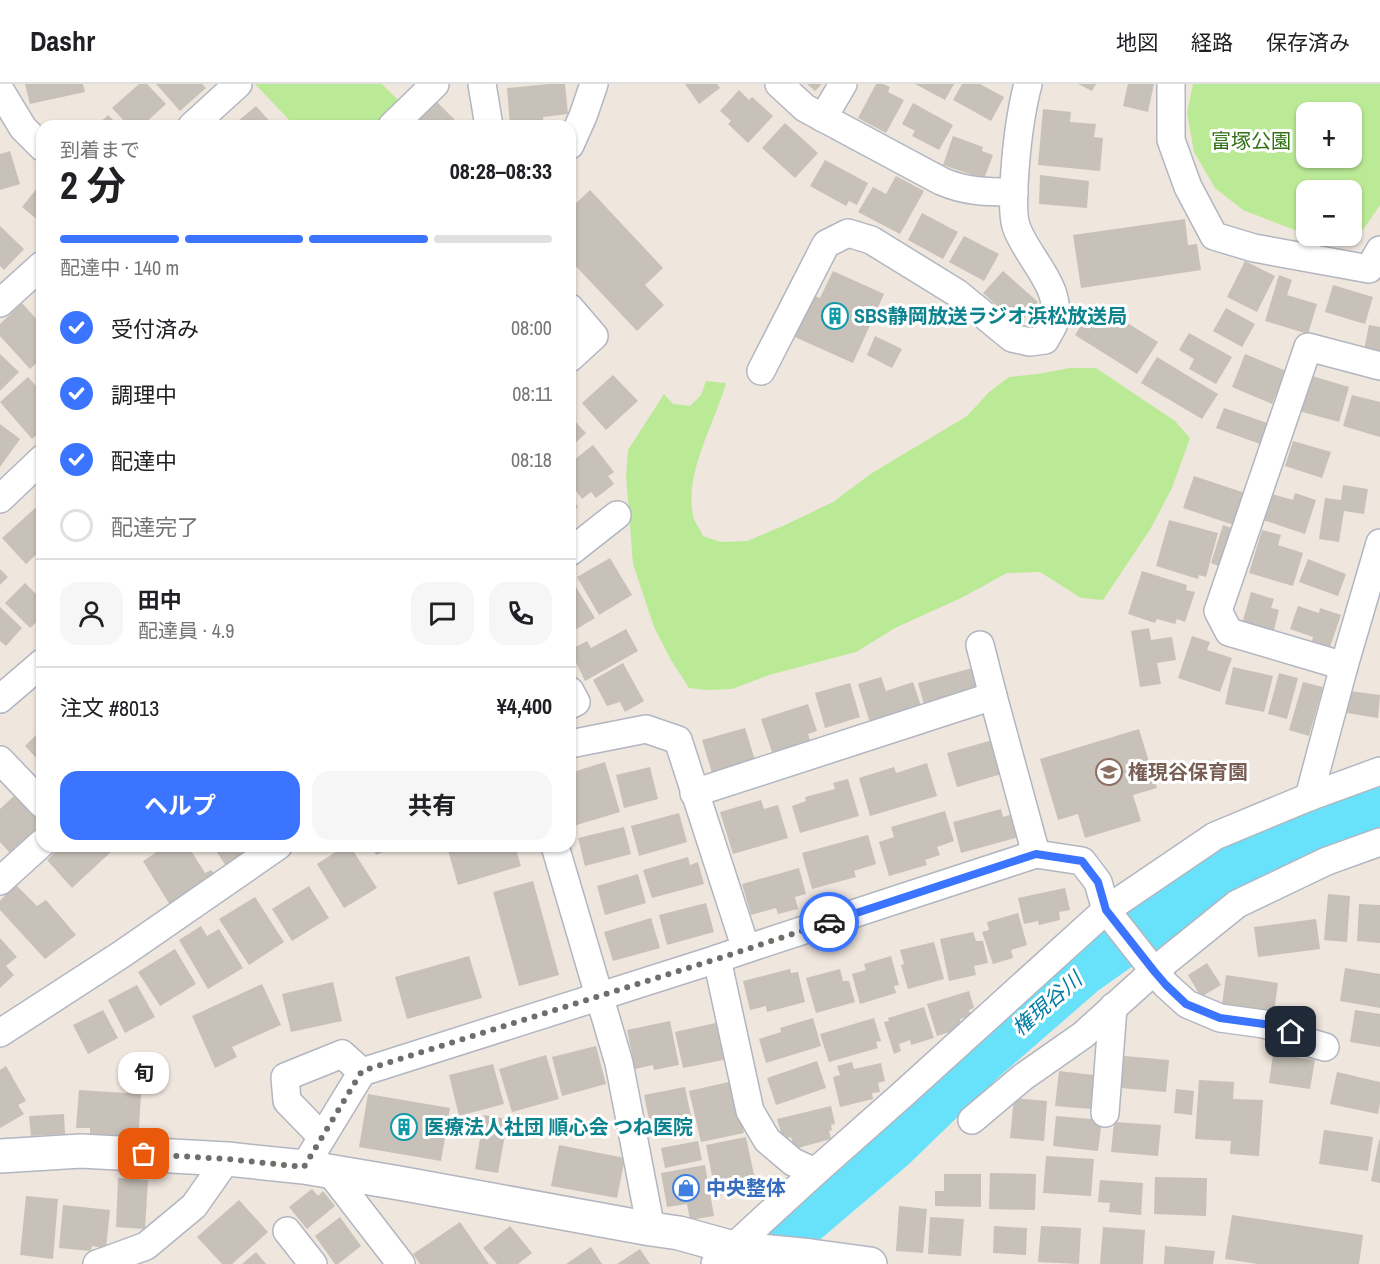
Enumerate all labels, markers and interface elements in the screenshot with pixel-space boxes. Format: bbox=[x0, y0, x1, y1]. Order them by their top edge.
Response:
text: Dashr bbox=[30, 22, 95, 60]
text: 地図 bbox=[1116, 28, 1158, 57]
text: 経路 bbox=[1191, 28, 1233, 57]
text: 保存済み bbox=[1266, 28, 1350, 57]
map controls bbox=[1296, 102, 1362, 246]
button: + bbox=[1296, 102, 1362, 168]
park label: 富塚公園 bbox=[1211, 127, 1291, 154]
text: 到着まで bbox=[60, 136, 140, 163]
text: 08:28–08:33 bbox=[450, 156, 552, 186]
text: 2 分 bbox=[60, 159, 126, 211]
button: − bbox=[1296, 180, 1362, 246]
text: 配達中 · 140 m bbox=[60, 254, 179, 281]
building icon: SBS静岡放送ラジオ浜松放送局 bbox=[820, 301, 850, 331]
place label: SBS静岡放送ラジオ浜松放送局 bbox=[854, 302, 1127, 329]
icon: check bbox=[60, 311, 93, 344]
text: 受付済み bbox=[111, 314, 199, 344]
text: 08:00 bbox=[511, 314, 552, 341]
icon: check bbox=[60, 377, 93, 410]
text: 調理中 bbox=[111, 380, 177, 410]
text: 08:11 bbox=[512, 380, 552, 407]
icon: check bbox=[60, 443, 93, 476]
text: 配達中 bbox=[111, 446, 177, 476]
text: 08:18 bbox=[511, 446, 552, 473]
text: 配達完了 bbox=[111, 512, 199, 542]
button: person bbox=[60, 582, 123, 645]
button: chat bbox=[411, 582, 474, 645]
button: phone bbox=[489, 582, 552, 645]
text: 田中 bbox=[138, 585, 182, 615]
text: 配達員 · 4.9 bbox=[138, 617, 234, 644]
text: ¥4,400 bbox=[497, 691, 552, 721]
text: 注文 #8013 bbox=[60, 693, 159, 723]
school or university icon: 権現谷保育園 bbox=[1094, 757, 1124, 787]
place label: 権現谷保育園 bbox=[1128, 758, 1248, 785]
button: ヘルプ bbox=[60, 771, 300, 840]
button: 共有 bbox=[312, 771, 552, 840]
courier bbox=[799, 892, 859, 952]
icon: car bbox=[813, 906, 846, 939]
water label: 権現谷川 bbox=[1005, 964, 1089, 1042]
pin bbox=[1265, 1006, 1316, 1057]
icon: home bbox=[1274, 1015, 1307, 1048]
callout: 旬 bbox=[118, 1052, 170, 1094]
text: 旬 bbox=[134, 1059, 154, 1086]
building icon: 医療法人社団 順心会 つね医院 bbox=[389, 1112, 419, 1142]
place label: 医療法人社団 順心会 つね医院 bbox=[424, 1113, 693, 1140]
pin bbox=[118, 1128, 169, 1179]
icon: bag bbox=[127, 1137, 160, 1170]
shop icon: 中央整体 bbox=[671, 1173, 701, 1203]
place label: 中央整体 bbox=[706, 1174, 786, 1201]

